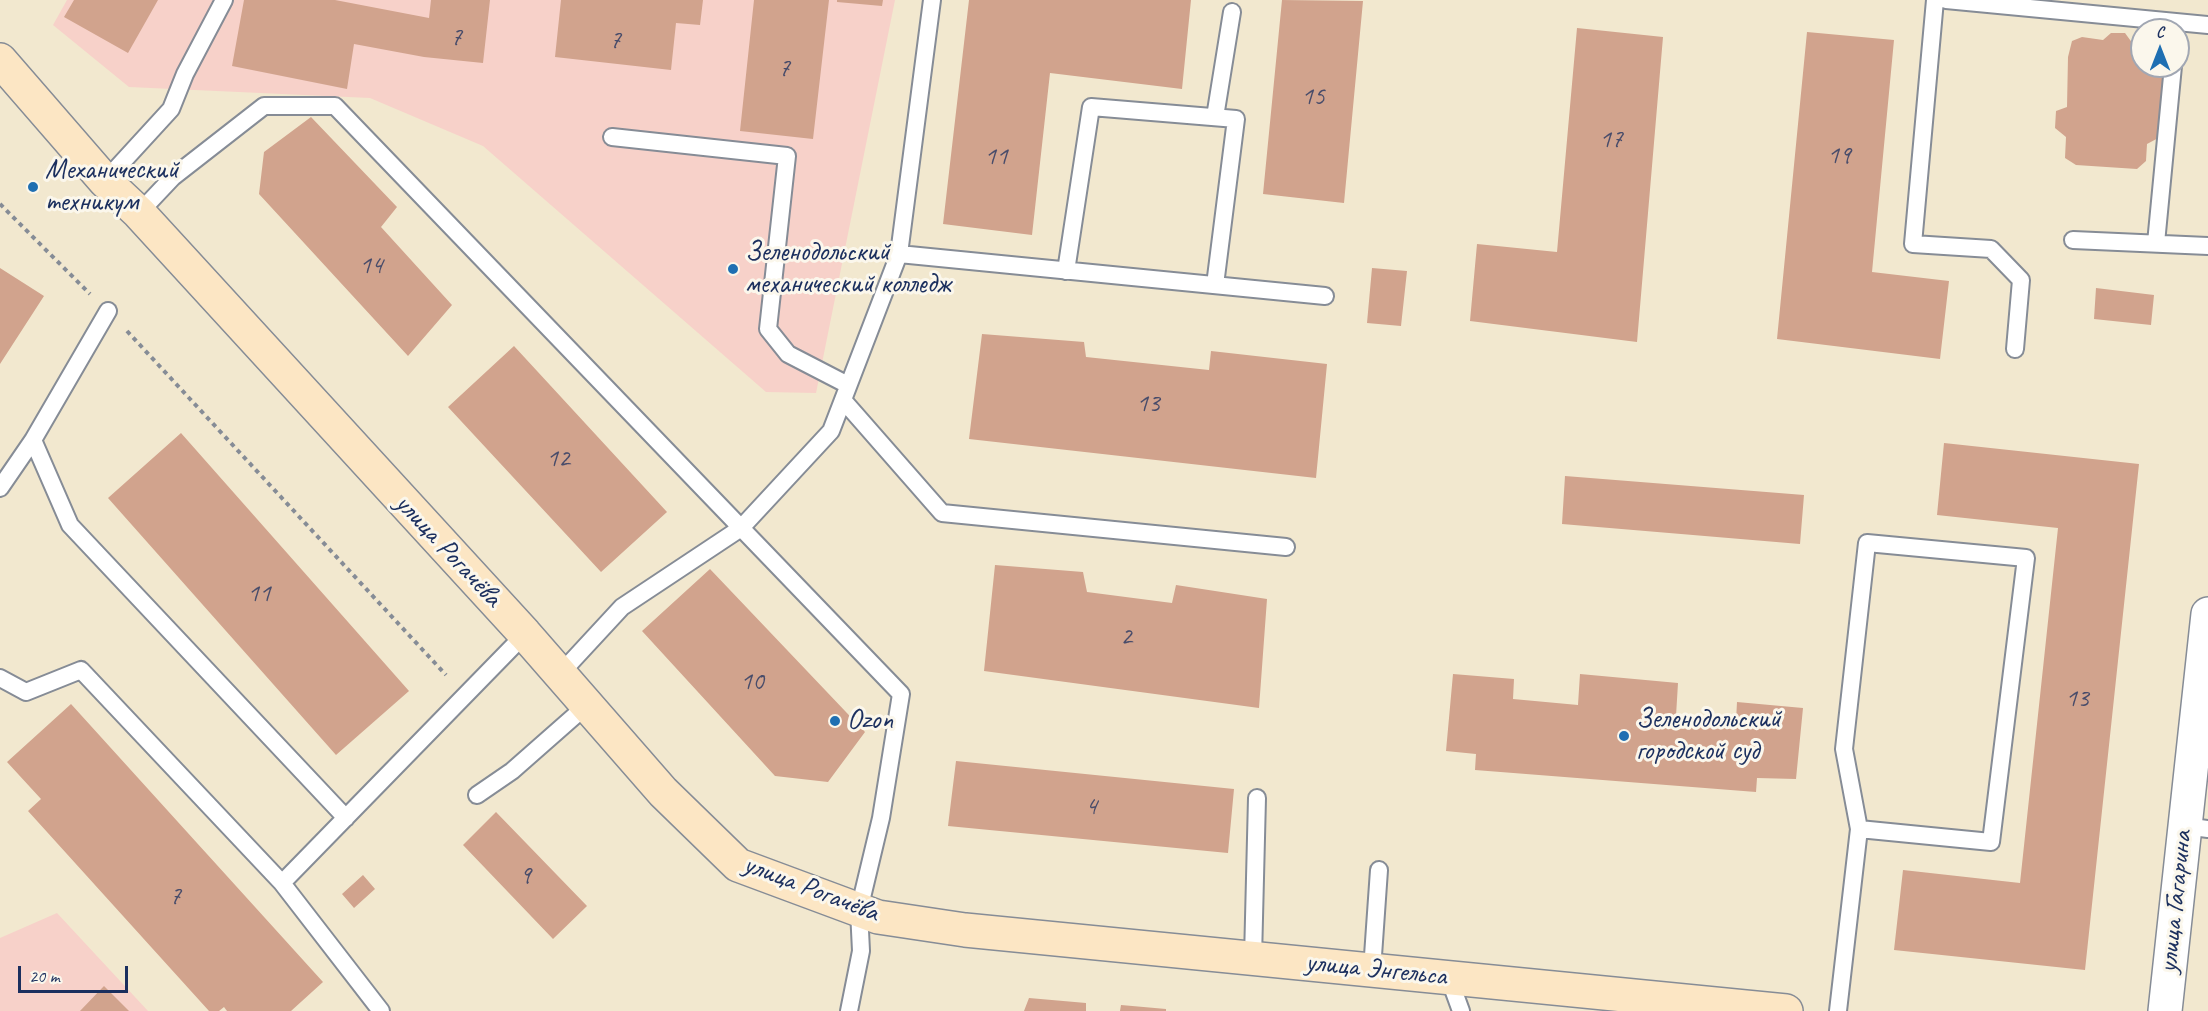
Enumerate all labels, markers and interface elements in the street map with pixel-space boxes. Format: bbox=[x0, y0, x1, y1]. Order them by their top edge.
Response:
north arrow bbox=[2130, 18, 2190, 78]
house number: 7 bbox=[450, 22, 462, 54]
text: С bbox=[2156, 22, 2164, 42]
house number: 7 bbox=[609, 25, 621, 57]
house number: 7 bbox=[778, 53, 790, 85]
house number: 15 bbox=[1301, 81, 1325, 113]
house number: 17 bbox=[1599, 124, 1623, 156]
house number: 19 bbox=[1827, 140, 1851, 172]
house number: 11 bbox=[984, 141, 1008, 173]
place label: Механический техникум bbox=[45, 154, 179, 220]
marker: Механический техникум bbox=[26, 180, 40, 194]
place label: Зеленодольский механический колледж bbox=[745, 236, 951, 302]
house number: 14 bbox=[359, 250, 383, 282]
marker: Зеленодольский механический колледж bbox=[726, 262, 740, 276]
house number: 13 bbox=[1136, 388, 1160, 420]
house number: 12 bbox=[546, 443, 570, 475]
street label: улица Рогачёва bbox=[387, 488, 509, 614]
house number: 11 bbox=[247, 578, 271, 610]
house number: 2 bbox=[1120, 621, 1132, 653]
house number: 10 bbox=[740, 666, 764, 698]
house number: 13 bbox=[2065, 683, 2089, 715]
place label: Зеленодольский городской суд bbox=[1636, 703, 1781, 769]
place label: Ozon bbox=[847, 704, 893, 738]
marker: Ozon bbox=[828, 714, 842, 728]
marker: Зеленодольский городской суд bbox=[1617, 729, 1631, 743]
house number: 4 bbox=[1085, 791, 1097, 823]
street label: улица Гагарина bbox=[2152, 829, 2200, 975]
street label: улица Рогачёва bbox=[739, 848, 883, 930]
house number: 9 bbox=[519, 860, 531, 892]
house number: 7 bbox=[169, 881, 181, 913]
street label: улица Энгельса bbox=[1304, 946, 1448, 994]
scale bar bbox=[21, 954, 130, 992]
text: 20 m bbox=[29, 965, 60, 987]

